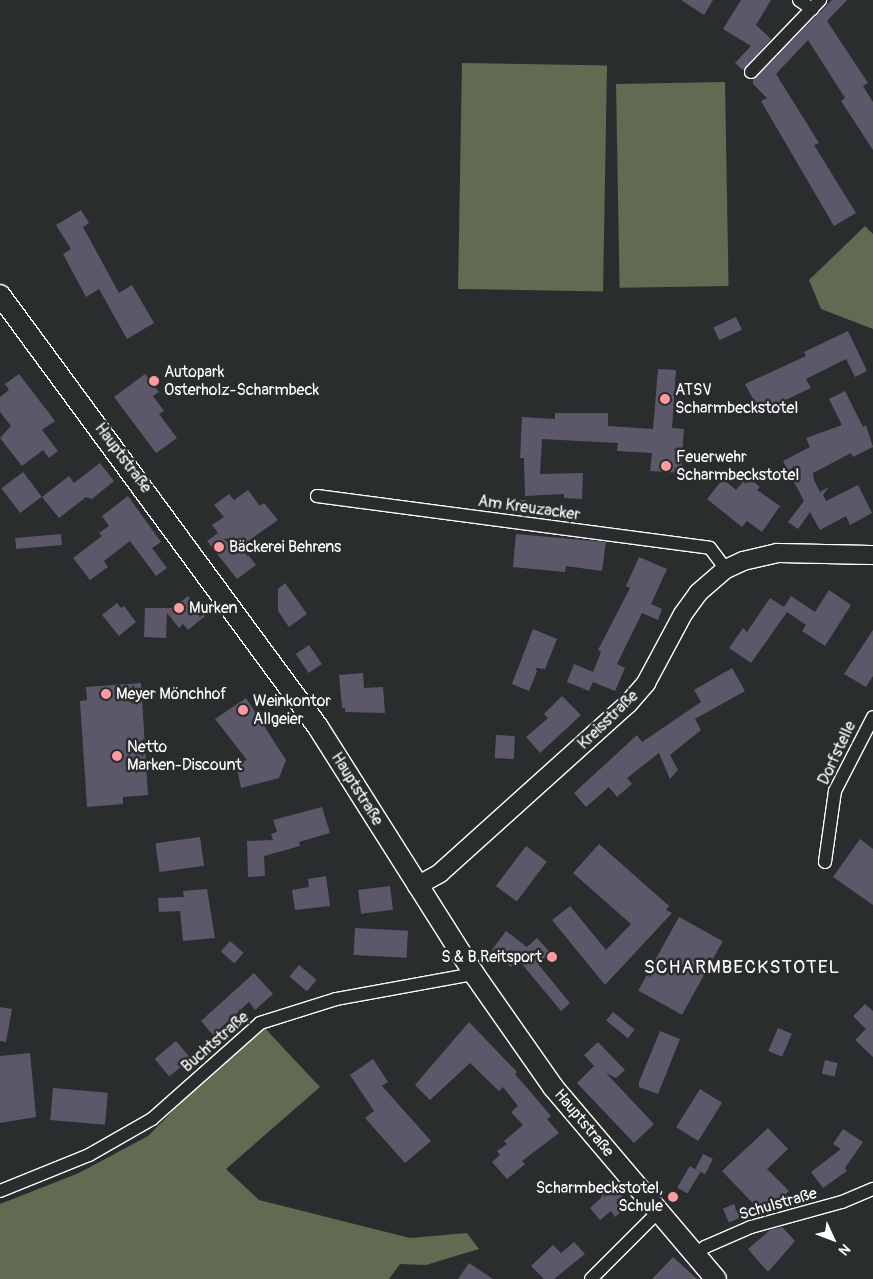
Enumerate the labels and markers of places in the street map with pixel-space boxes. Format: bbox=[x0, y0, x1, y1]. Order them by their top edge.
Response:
place label: Autopark Osterholz-Scharmbeck bbox=[164, 362, 319, 400]
marker: Autopark Osterholz-Scharmbeck bbox=[148, 375, 160, 387]
place label: ATSV Scharmbeckstotel bbox=[675, 380, 798, 418]
marker: ATSV Scharmbeckstotel bbox=[659, 393, 671, 405]
place label: Feuerwehr Scharmbeckstotel bbox=[676, 447, 799, 485]
marker: Feuerwehr Scharmbeckstotel bbox=[660, 460, 672, 472]
place label: Bäckerei Behrens bbox=[229, 537, 341, 557]
marker: Bäckerei Behrens bbox=[213, 541, 225, 553]
place label: Murken bbox=[189, 598, 238, 618]
marker: Murken bbox=[173, 602, 185, 614]
place label: Meyer Mönchhof bbox=[116, 684, 227, 704]
marker: Meyer Mönchhof bbox=[100, 688, 112, 700]
place label: Weinkontor Allgeier bbox=[253, 691, 331, 729]
marker: Weinkontor Allgeier bbox=[237, 704, 249, 716]
place label: Netto Marken-Discount bbox=[127, 737, 242, 775]
marker: Netto Marken-Discount bbox=[111, 750, 123, 762]
place label: S & B Reitsport bbox=[441, 947, 542, 967]
marker: S & B Reitsport bbox=[546, 951, 558, 963]
place label: Scharmbeckstotel, Schule bbox=[536, 1178, 663, 1216]
marker: Scharmbeckstotel, Schule bbox=[667, 1191, 679, 1203]

